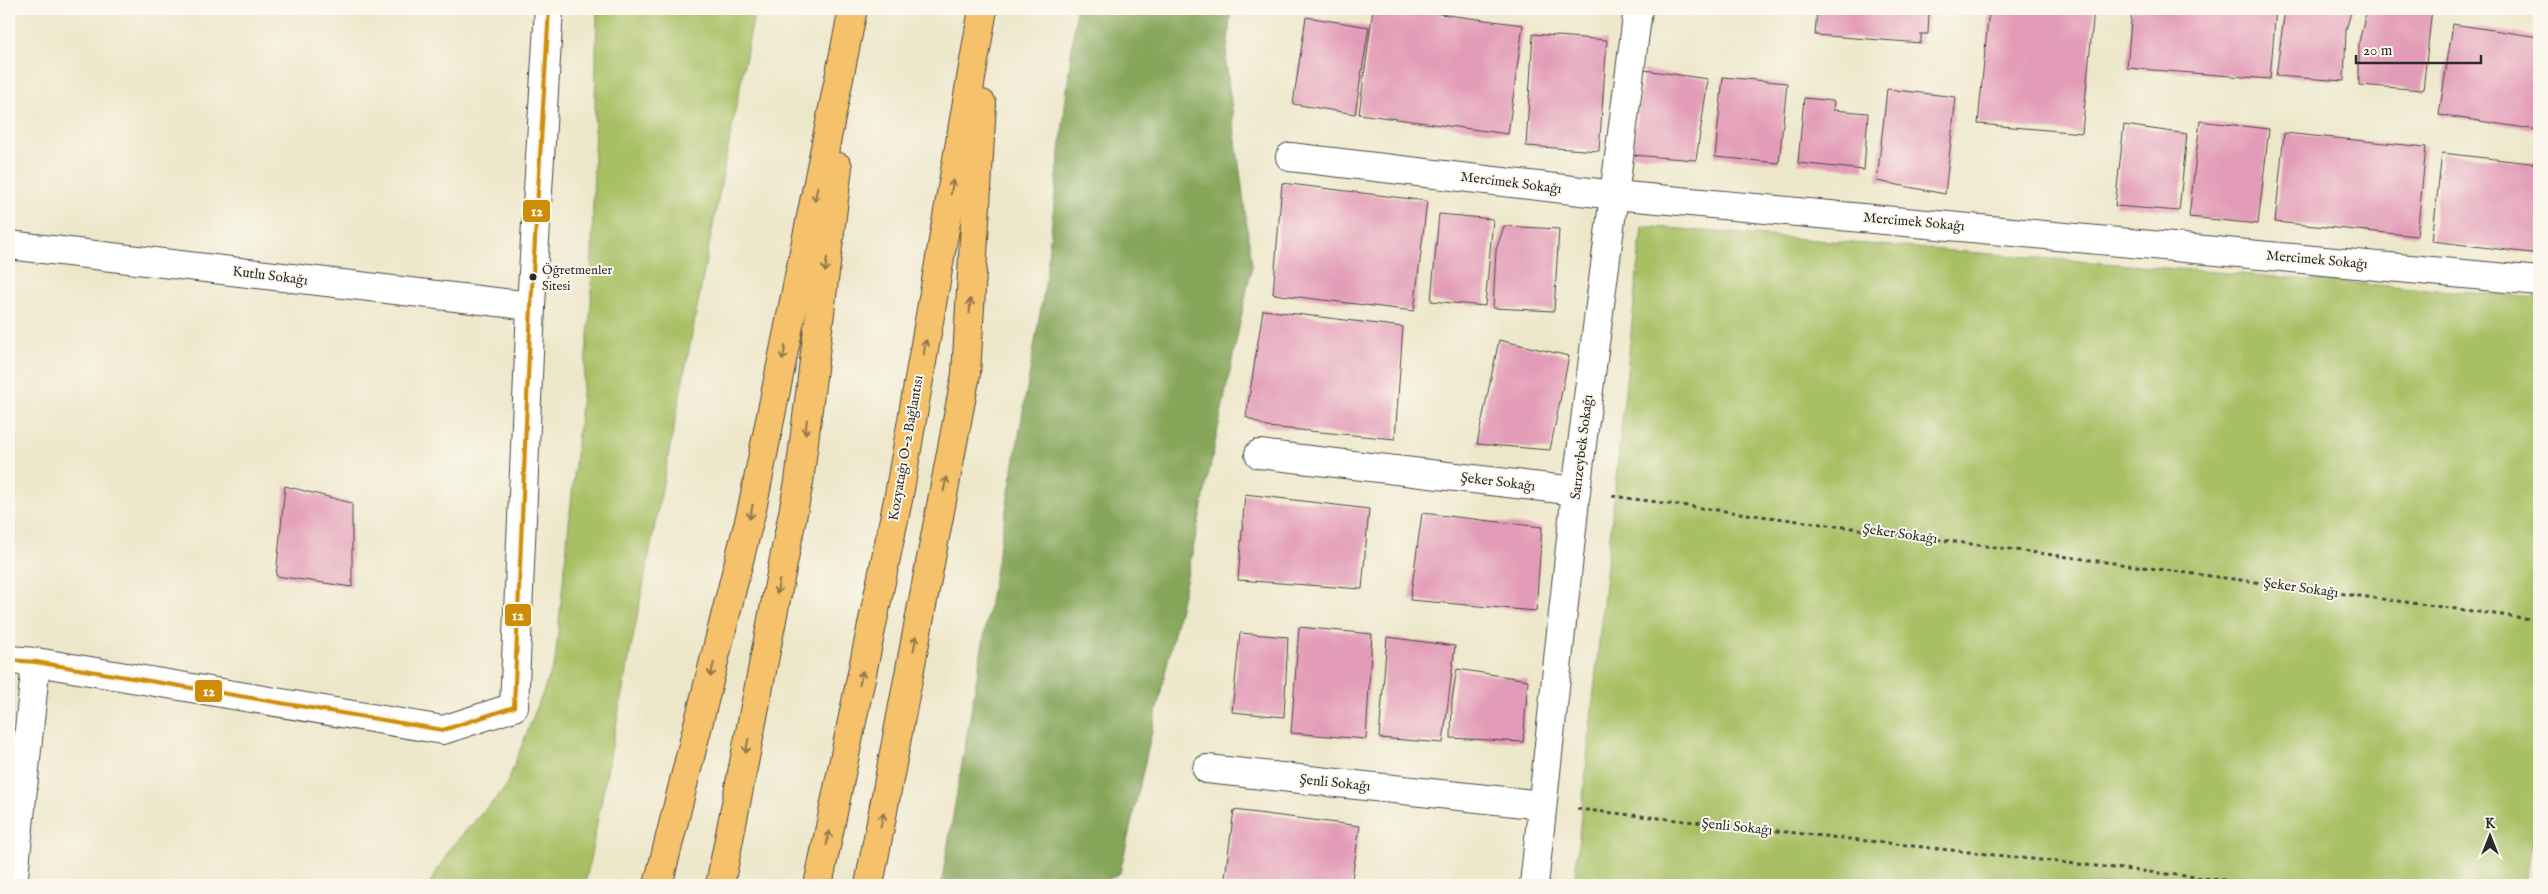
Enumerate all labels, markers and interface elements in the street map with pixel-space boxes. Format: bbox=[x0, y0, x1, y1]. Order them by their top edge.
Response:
scale bar bbox=[2356, 32, 2480, 64]
text: 20 m bbox=[2363, 41, 2393, 60]
street label: Mercimek Sokağı bbox=[1459, 168, 1563, 198]
one-way arrow bbox=[948, 179, 958, 195]
one-way arrow bbox=[811, 185, 820, 201]
line badge: 12 bbox=[522, 199, 551, 223]
text: 12 bbox=[531, 203, 543, 221]
street label: Mercimek Sokağı bbox=[1863, 209, 1966, 235]
street label: Mercimek Sokağı bbox=[2266, 247, 2369, 273]
one-way arrow bbox=[821, 257, 831, 273]
street label: Kutlu Sokağı bbox=[231, 262, 309, 290]
place label: Öğretmenler Sitesi bbox=[542, 262, 612, 295]
marker: Öğretmenler Sitesi bbox=[528, 272, 538, 282]
one-way arrow bbox=[966, 298, 975, 314]
one-way arrow bbox=[920, 339, 930, 355]
one-way arrow bbox=[778, 345, 788, 361]
street label: Kozyatağı O-2 Bağlantısı bbox=[884, 374, 928, 522]
street label: Sarızeybek Sokağı bbox=[1567, 393, 1597, 501]
one-way arrow bbox=[801, 418, 811, 434]
street label: Şeker Sokağı bbox=[1460, 468, 1537, 496]
one-way arrow bbox=[941, 476, 951, 492]
one-way arrow bbox=[746, 504, 755, 520]
street label: Şeker Sokağı bbox=[1862, 520, 1939, 548]
street label: Şeker Sokağı bbox=[2263, 574, 2340, 602]
one-way arrow bbox=[773, 578, 783, 594]
line badge: 12 bbox=[504, 603, 532, 627]
text: 12 bbox=[512, 607, 524, 625]
one-way arrow bbox=[911, 636, 921, 652]
one-way arrow bbox=[707, 661, 716, 677]
one-way arrow bbox=[857, 671, 866, 687]
line badge: 12 bbox=[194, 679, 223, 703]
text: 12 bbox=[203, 683, 215, 701]
one-way arrow bbox=[742, 738, 752, 754]
street label: Şenli Sokağı bbox=[1299, 770, 1372, 796]
north arrow bbox=[2466, 812, 2516, 862]
one-way arrow bbox=[877, 813, 887, 829]
street label: Şenli Sokağı bbox=[1701, 814, 1774, 840]
text: K bbox=[2485, 815, 2496, 833]
one-way arrow bbox=[824, 830, 833, 846]

